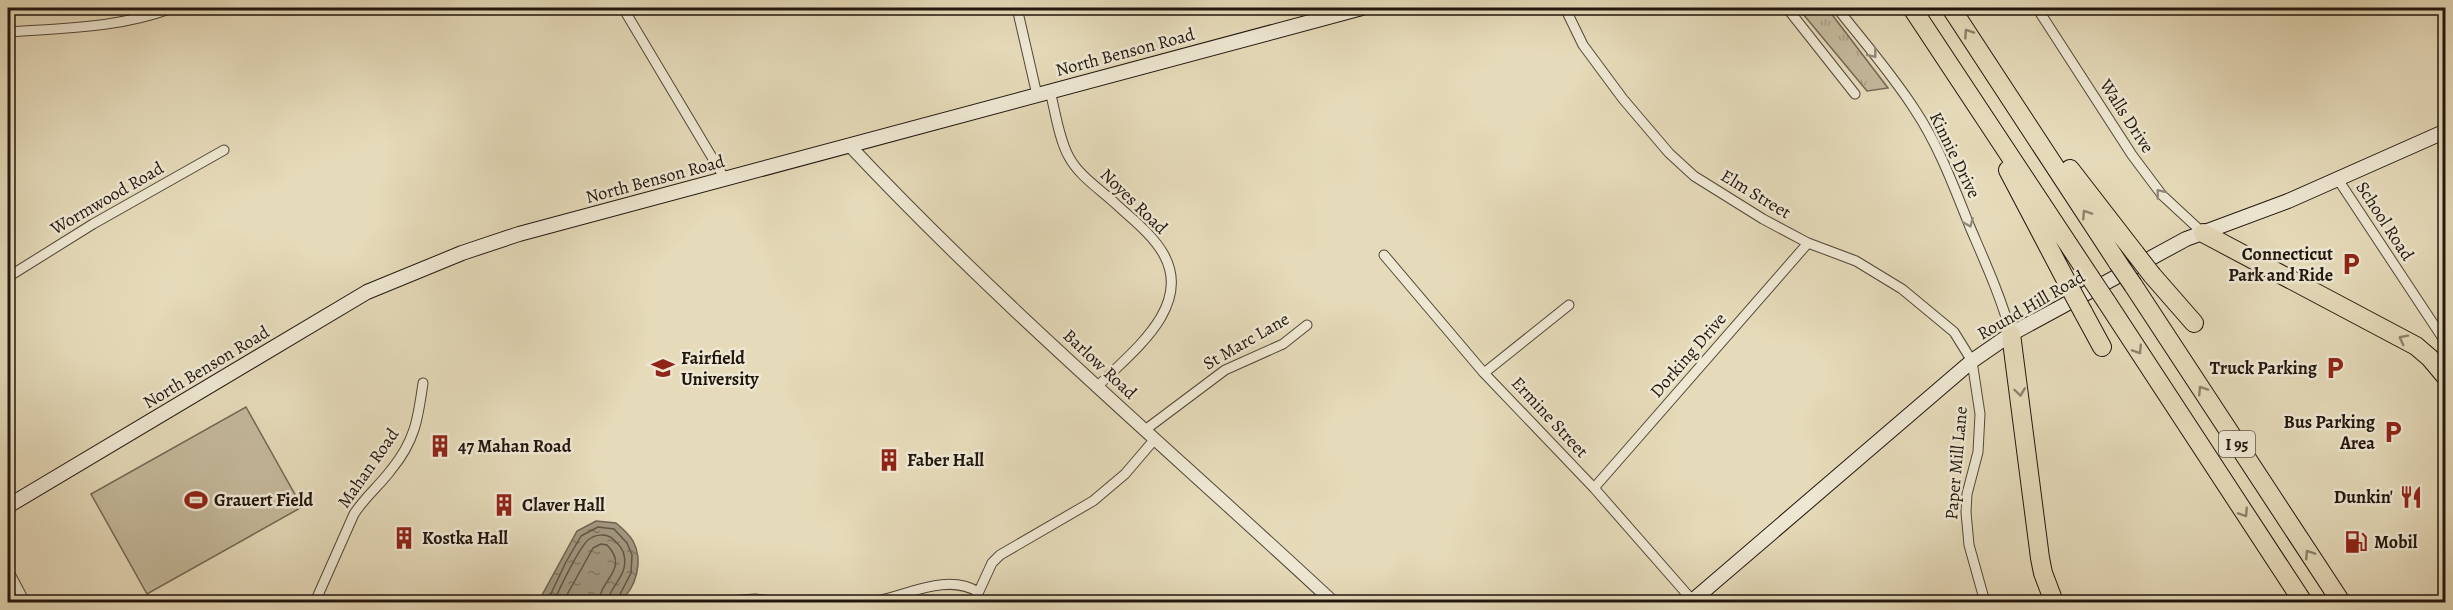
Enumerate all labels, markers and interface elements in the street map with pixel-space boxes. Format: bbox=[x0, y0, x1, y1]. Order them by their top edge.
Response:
street label: North Benson Road bbox=[1053, 22, 1198, 82]
one-way arrow bbox=[1964, 29, 1975, 40]
one-way arrow bbox=[1866, 47, 1877, 58]
street label: Walls Drive bbox=[2094, 74, 2160, 158]
street label: Kinnie Drive bbox=[1924, 108, 1986, 202]
street label: North Benson Road bbox=[583, 149, 728, 209]
street label: Wormwood Road bbox=[45, 156, 168, 241]
street label: Noyes Road bbox=[1095, 163, 1173, 240]
street label: Elm Street bbox=[1716, 164, 1796, 224]
street label: School Road bbox=[2350, 177, 2420, 265]
one-way arrow bbox=[2157, 189, 2168, 200]
one-way arrow bbox=[2082, 210, 2094, 220]
one-way arrow bbox=[1962, 216, 1974, 227]
place label: Connecticut Park and Ride bbox=[2228, 242, 2333, 287]
parking icon: Connecticut Park and Ride bbox=[2338, 251, 2364, 277]
street label: Round Hill Road bbox=[1973, 264, 2089, 346]
street label: St Marc Lane bbox=[1198, 307, 1294, 375]
street label: Dorking Drive bbox=[1644, 307, 1732, 403]
street label: North Benson Road bbox=[138, 320, 274, 414]
street label: Barlow Road bbox=[1058, 324, 1142, 405]
one-way arrow bbox=[2398, 335, 2409, 347]
one-way arrow bbox=[2131, 343, 2142, 354]
place label: Fairfield University bbox=[681, 346, 759, 391]
school or university icon: Fairfield University bbox=[650, 355, 676, 381]
parking icon: Truck Parking bbox=[2322, 355, 2348, 381]
place label: Truck Parking bbox=[2210, 356, 2318, 380]
street label: Ermine Street bbox=[1506, 371, 1594, 463]
one-way arrow bbox=[2198, 386, 2209, 397]
one-way arrow bbox=[2013, 388, 2025, 397]
street label: Paper Mill Lane bbox=[1939, 405, 1973, 521]
place label: Bus Parking Area bbox=[2284, 410, 2376, 455]
parking icon: Bus Parking Area bbox=[2380, 419, 2406, 445]
street label: Mahan Road bbox=[332, 423, 405, 513]
road number: I 95 bbox=[2219, 431, 2255, 457]
building icon: 47 Mahan Road bbox=[427, 433, 453, 459]
place label: 47 Mahan Road bbox=[458, 434, 572, 458]
building icon: Faber Hall bbox=[876, 447, 902, 473]
place label: Faber Hall bbox=[907, 448, 984, 472]
restaurant icon: Dunkin' bbox=[2398, 484, 2424, 510]
place label: Dunkin' bbox=[2334, 485, 2393, 509]
sports icon: Grauert Field bbox=[183, 487, 209, 513]
place label: Grauert Field bbox=[214, 488, 313, 512]
building icon: Claver Hall bbox=[491, 492, 517, 518]
place label: Claver Hall bbox=[522, 493, 605, 517]
one-way arrow bbox=[2237, 507, 2249, 517]
building icon: Kostka Hall bbox=[391, 525, 417, 551]
place label: Kostka Hall bbox=[422, 526, 508, 550]
fuel station icon: Mobil bbox=[2343, 529, 2369, 555]
place label: Mobil bbox=[2374, 530, 2418, 554]
one-way arrow bbox=[2305, 549, 2316, 560]

